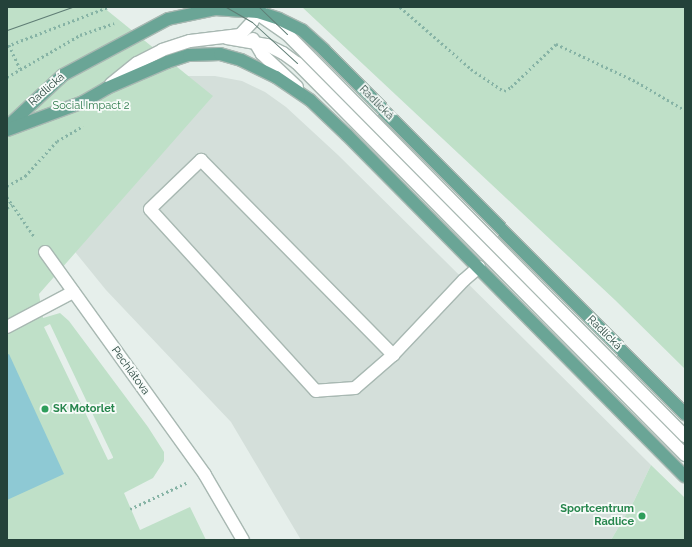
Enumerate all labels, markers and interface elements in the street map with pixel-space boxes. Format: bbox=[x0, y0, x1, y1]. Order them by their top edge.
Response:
street label: Radlická bbox=[26, 71, 68, 109]
street label: Radlická bbox=[356, 83, 396, 123]
park label: Social Impact 2 bbox=[52, 99, 130, 113]
street label: Radlická bbox=[584, 313, 624, 353]
street label: Pechlátova bbox=[108, 344, 152, 398]
place label: SK Motorlet bbox=[53, 402, 115, 416]
marker: SK Motorlet bbox=[40, 404, 50, 414]
place label: Sportcentrum Radlice bbox=[560, 503, 634, 529]
marker: Sportcentrum Radlice bbox=[637, 511, 647, 521]

